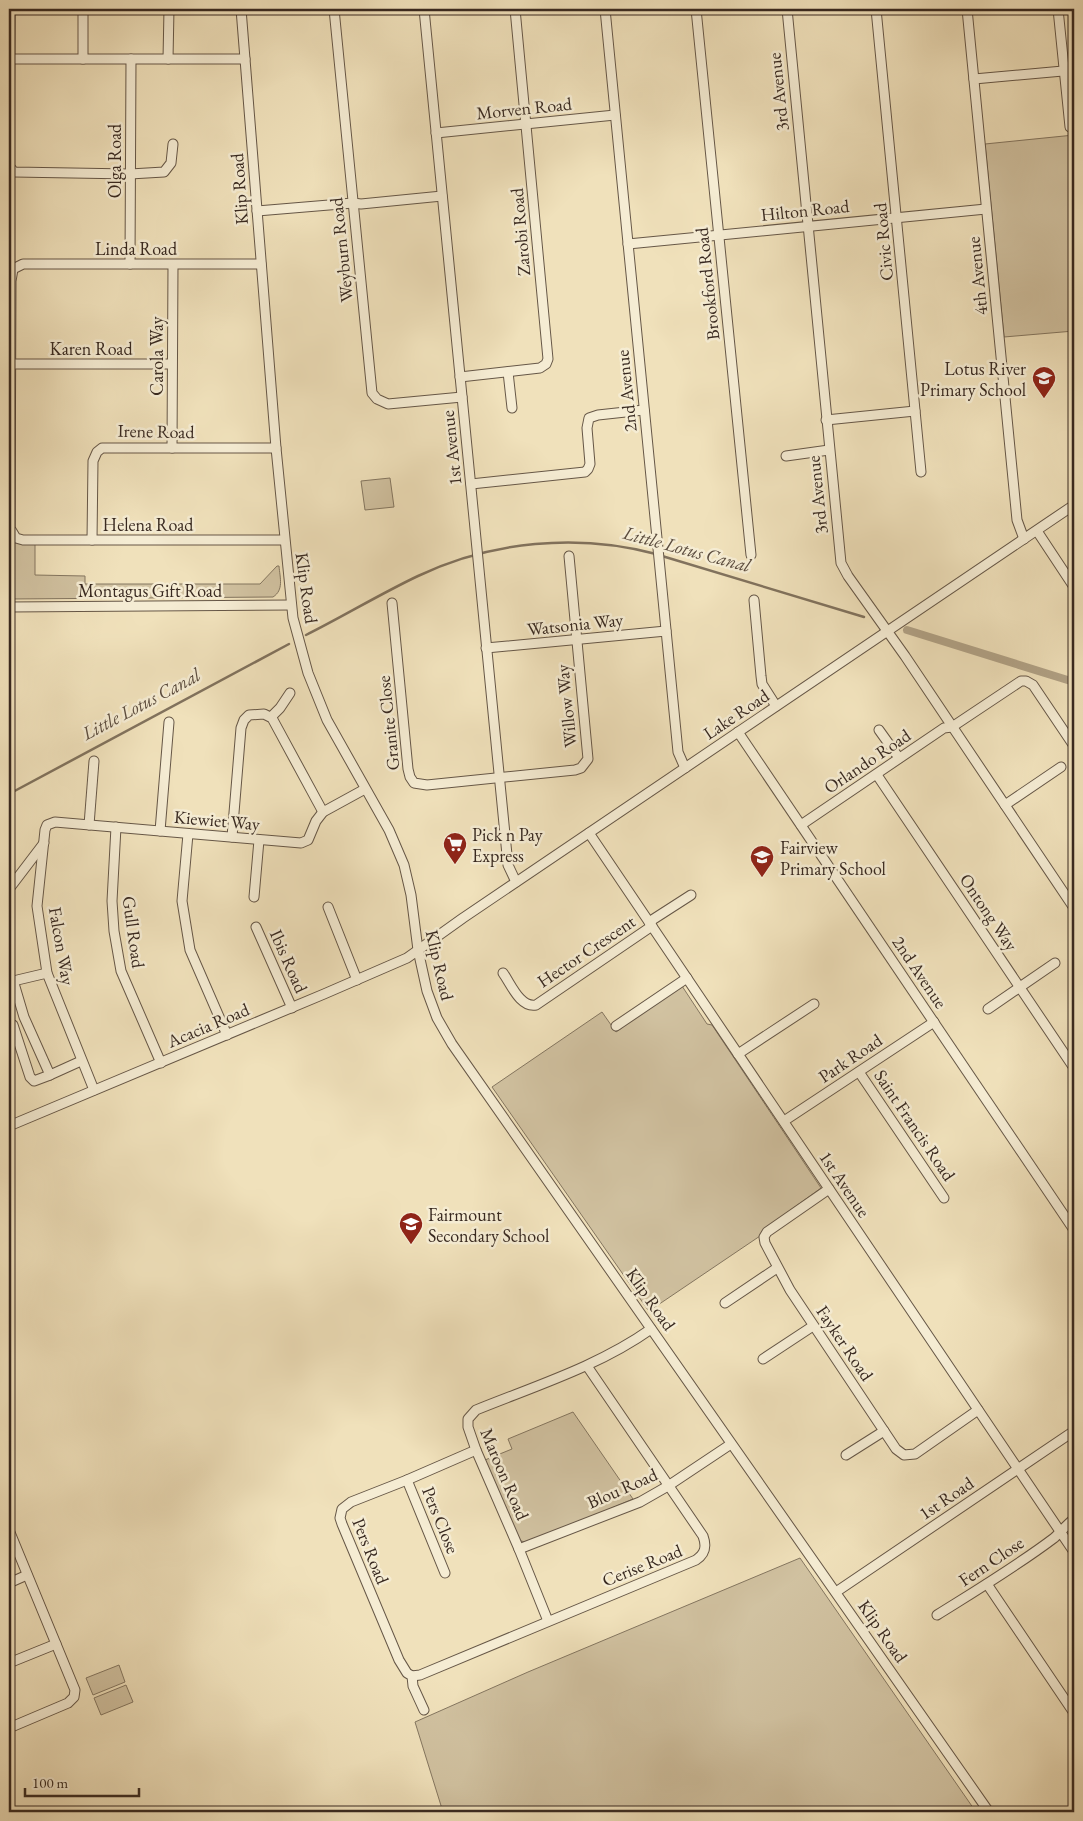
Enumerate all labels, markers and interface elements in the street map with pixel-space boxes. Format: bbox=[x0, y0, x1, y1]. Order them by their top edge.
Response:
street label: 3rd Avenue bbox=[762, 51, 794, 133]
street label: Morven Road bbox=[475, 91, 574, 124]
street label: Olga Road bbox=[103, 123, 126, 198]
street label: Klip Road bbox=[225, 152, 253, 226]
street label: Zarobi Road bbox=[505, 186, 535, 277]
street label: Hilton Road bbox=[760, 194, 851, 226]
street label: Weyburn Road bbox=[324, 196, 358, 303]
street label: Civic Road bbox=[868, 201, 898, 282]
street label: Brookford Road bbox=[690, 226, 724, 341]
street label: 4th Avenue bbox=[961, 236, 993, 316]
street label: Linda Road bbox=[95, 237, 178, 260]
street label: Carola Way bbox=[145, 316, 168, 396]
street label: Karen Road bbox=[49, 337, 134, 360]
street label: 2nd Avenue bbox=[610, 349, 642, 433]
place label: Lotus River Primary School bbox=[920, 357, 1026, 401]
school or university icon: Lotus River Primary School bbox=[1031, 365, 1057, 399]
street label: 1st Avenue bbox=[436, 409, 466, 487]
street label: Irene Road bbox=[117, 419, 196, 443]
street label: 3rd Avenue bbox=[801, 454, 833, 536]
street label: Helena Road bbox=[103, 513, 194, 536]
water label: Little Lotus Canal bbox=[620, 520, 754, 578]
street label: Klip Road bbox=[291, 551, 323, 626]
street label: Montagus Gift Road bbox=[78, 579, 223, 602]
street label: Watsonia Way bbox=[526, 608, 624, 640]
water label: Little Lotus Canal bbox=[76, 662, 205, 746]
street label: Willow Way bbox=[550, 663, 582, 749]
street label: Granite Close bbox=[372, 674, 404, 772]
street label: Lake Road bbox=[699, 683, 774, 744]
street label: Orlando Road bbox=[819, 723, 916, 799]
street label: Kiewiet Way bbox=[173, 805, 261, 835]
place label: Pick n Pay Express bbox=[472, 823, 543, 867]
supermarket icon: Pick n Pay Express bbox=[442, 831, 468, 865]
place label: Fairview Primary School bbox=[780, 836, 886, 880]
school or university icon: Fairview Primary School bbox=[749, 844, 775, 878]
street label: Ontong Way bbox=[955, 869, 1023, 955]
street label: Gull Road bbox=[118, 894, 151, 970]
street label: Falcon Way bbox=[44, 905, 80, 987]
street label: Hector Crescent bbox=[532, 909, 640, 992]
street label: Ibis Road bbox=[265, 926, 313, 997]
street label: Klip Road bbox=[421, 928, 459, 1003]
street label: 2nd Avenue bbox=[887, 931, 953, 1013]
street label: Acacia Road bbox=[163, 997, 253, 1053]
street label: Park Road bbox=[814, 1028, 887, 1088]
street label: Saint Francis Road bbox=[869, 1065, 961, 1186]
street label: 1st Avenue bbox=[814, 1146, 876, 1222]
place label: Fairmount Secondary School bbox=[428, 1203, 549, 1247]
school or university icon: Fairmount Secondary School bbox=[398, 1211, 424, 1245]
street label: Klip Road bbox=[621, 1263, 681, 1336]
street label: Fayker Road bbox=[811, 1301, 879, 1386]
street label: Maroon Road bbox=[475, 1425, 535, 1524]
street label: Blou Road bbox=[583, 1462, 662, 1514]
street label: 1st Road bbox=[914, 1471, 979, 1525]
street label: Pers Close bbox=[417, 1483, 465, 1557]
street label: Pers Road bbox=[347, 1515, 395, 1588]
street label: Fern Close bbox=[954, 1531, 1028, 1591]
street label: Cerise Road bbox=[599, 1538, 686, 1591]
street label: Klip Road bbox=[853, 1595, 913, 1668]
scale bar bbox=[25, 1766, 139, 1798]
text: 100 m bbox=[32, 1773, 69, 1792]

